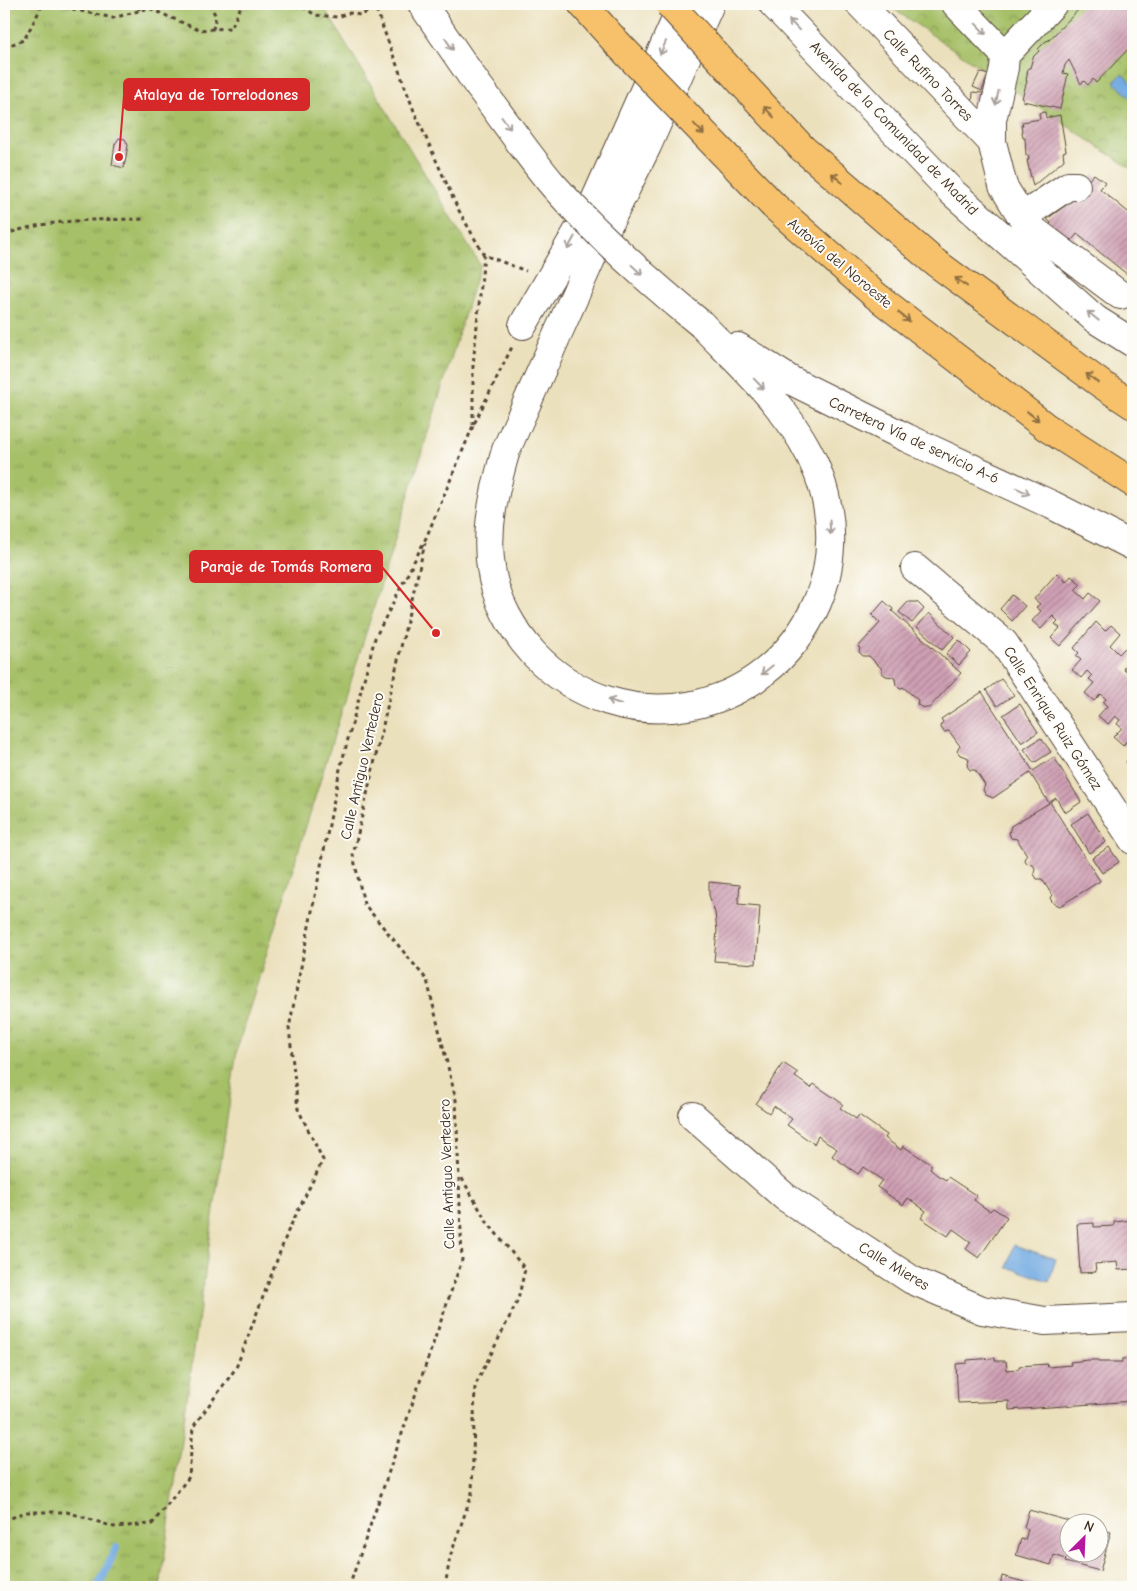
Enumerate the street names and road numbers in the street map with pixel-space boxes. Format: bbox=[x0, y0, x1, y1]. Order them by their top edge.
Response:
street label: Calle Rufino Torres bbox=[879, 25, 977, 125]
street label: Avenida de la Comunidad de Madrid bbox=[806, 37, 982, 219]
street label: Autovía del Noroeste bbox=[784, 214, 896, 312]
street label: Carretera Vía de servicio A-6 bbox=[826, 393, 1002, 487]
street label: Calle Enrique Ruiz Gómez bbox=[1000, 643, 1106, 793]
street label: Calle Antiguo Vertedero bbox=[336, 691, 388, 841]
street label: Calle Antiguo Vertedero bbox=[435, 1098, 459, 1249]
street label: Calle Mieres bbox=[856, 1238, 932, 1294]

